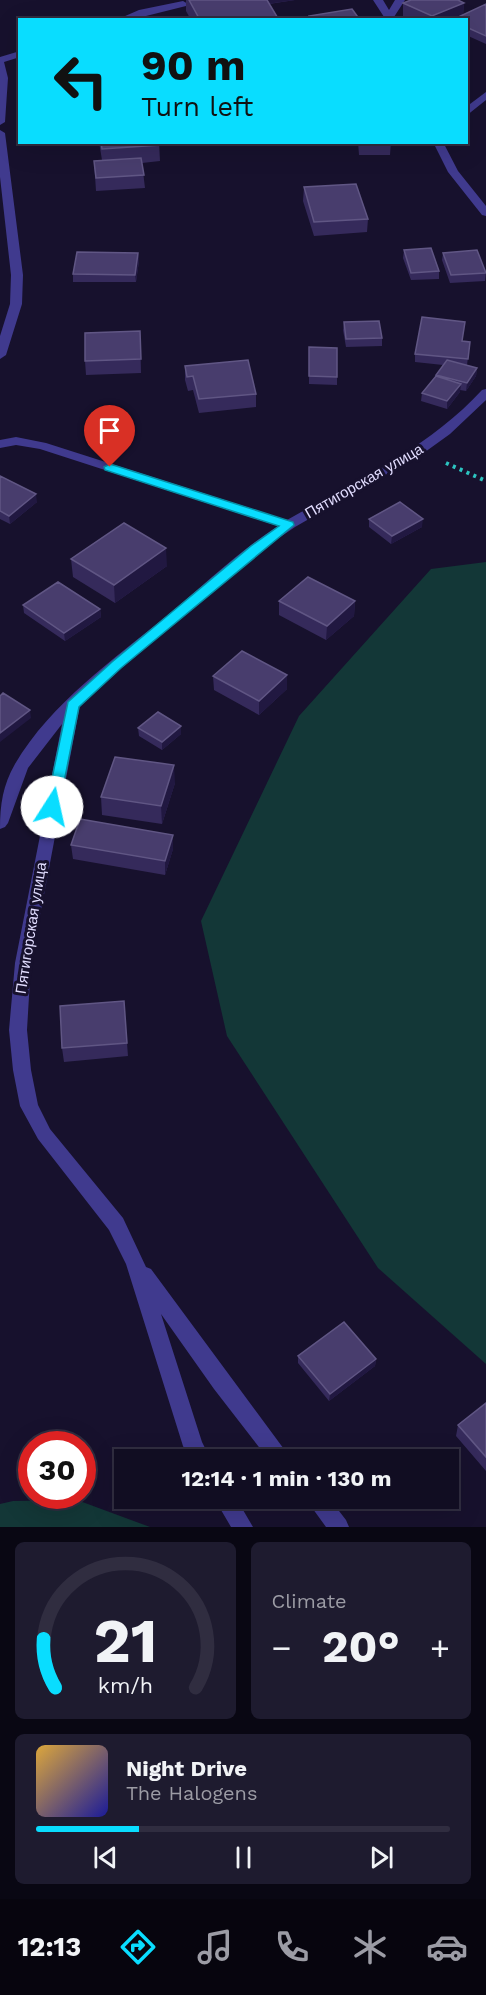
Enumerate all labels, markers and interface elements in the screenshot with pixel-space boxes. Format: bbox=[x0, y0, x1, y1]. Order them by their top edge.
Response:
text: 90 m bbox=[141, 41, 245, 90]
icon: left bbox=[42, 42, 120, 120]
text: Turn left bbox=[141, 91, 253, 123]
pin bbox=[84, 405, 135, 467]
icon: arrive bbox=[93, 414, 126, 447]
street label: Пятигорская улица bbox=[302, 440, 427, 522]
position arrow bbox=[20, 775, 84, 839]
street label: Пятигорская улица bbox=[12, 860, 50, 995]
speed limit sign: 30 bbox=[18, 1431, 96, 1509]
text: 12:14 · 1 min · 130 m bbox=[181, 1466, 392, 1491]
text: Climate bbox=[272, 1589, 347, 1613]
text: 21 bbox=[93, 1604, 157, 1677]
text: 20° bbox=[322, 1620, 400, 1673]
text: − bbox=[272, 1628, 291, 1667]
text: + bbox=[430, 1628, 450, 1667]
text: km/h bbox=[98, 1673, 153, 1698]
text: Night Drive bbox=[126, 1756, 247, 1781]
text: The Halogens bbox=[126, 1781, 258, 1805]
icon: previous bbox=[89, 1841, 122, 1874]
icon: pause bbox=[227, 1841, 260, 1874]
icon: next bbox=[365, 1841, 398, 1874]
icon: directions bbox=[117, 1926, 159, 1968]
icon: music bbox=[194, 1926, 236, 1968]
icon: phone bbox=[271, 1926, 313, 1968]
icon: climate bbox=[349, 1926, 391, 1968]
icon: car bbox=[426, 1926, 468, 1968]
text: 12:13 bbox=[18, 1931, 81, 1963]

